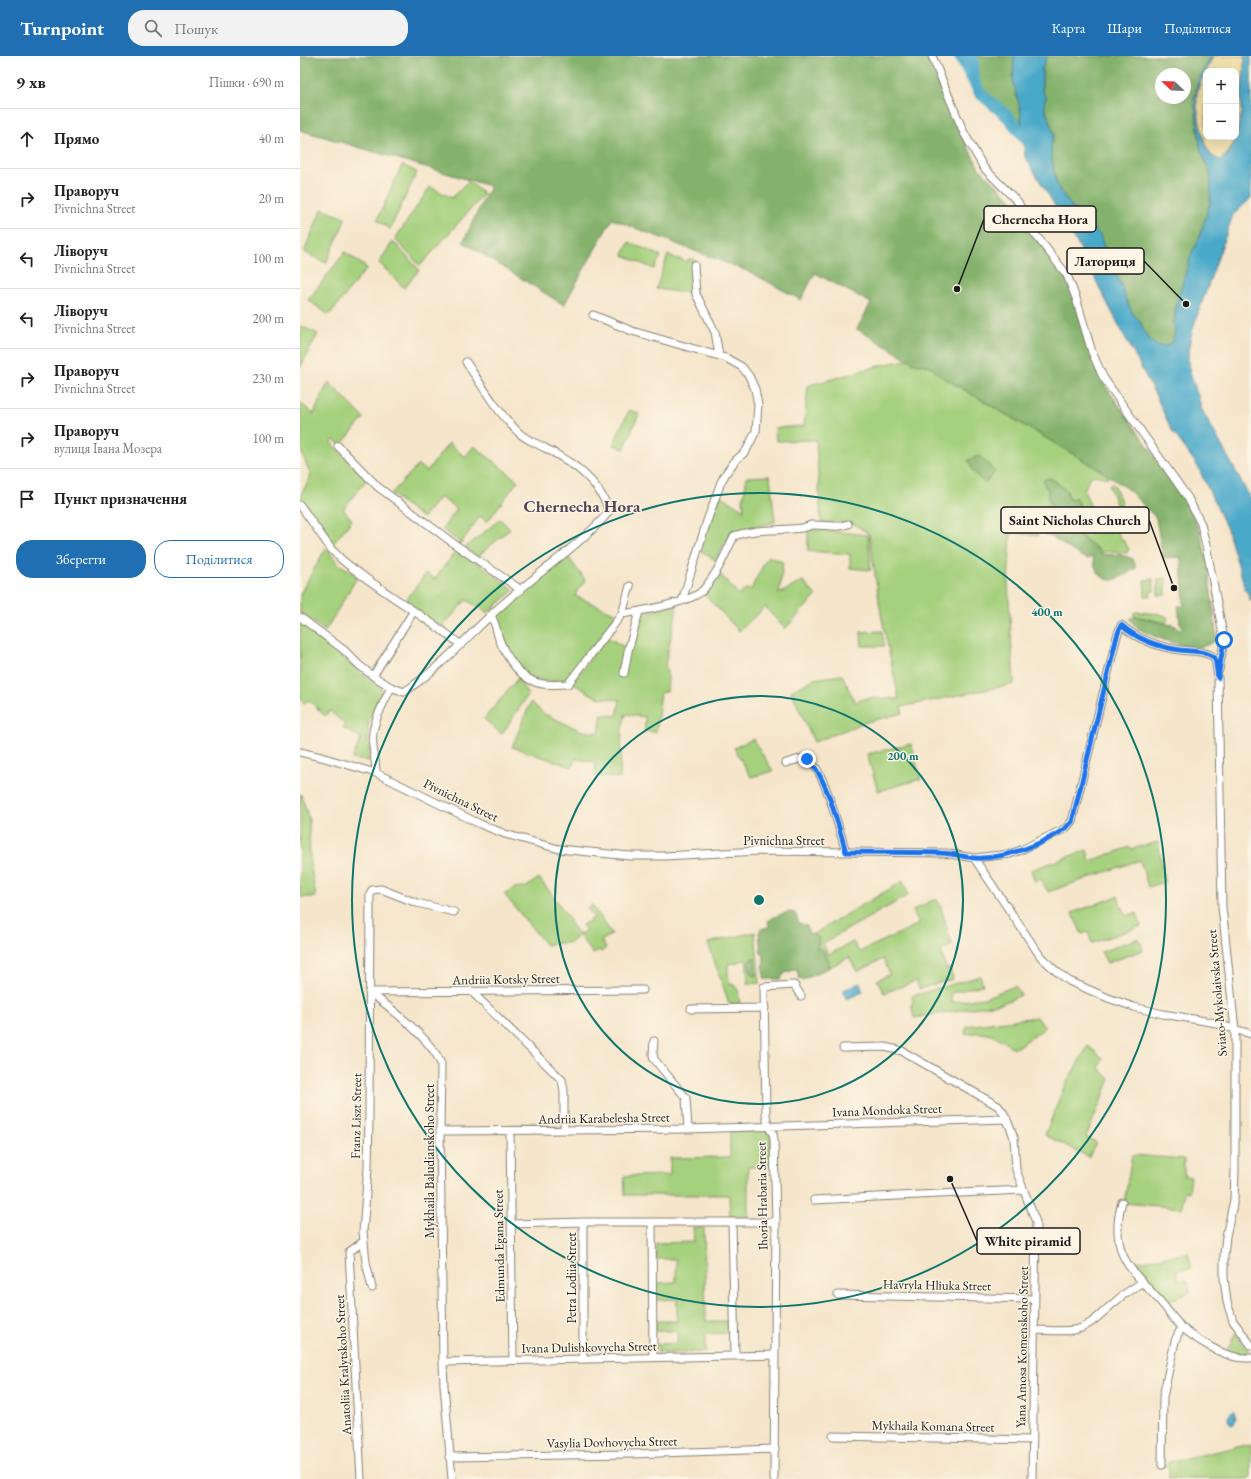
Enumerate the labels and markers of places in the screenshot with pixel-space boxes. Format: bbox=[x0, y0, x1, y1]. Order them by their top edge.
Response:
callout: Chernecha Hora bbox=[984, 206, 1096, 232]
callout: Латориця bbox=[1067, 248, 1144, 274]
callout: Saint Nicholas Church bbox=[1001, 507, 1149, 533]
centre of rings bbox=[752, 893, 766, 907]
callout: White piramid bbox=[977, 1228, 1080, 1254]

